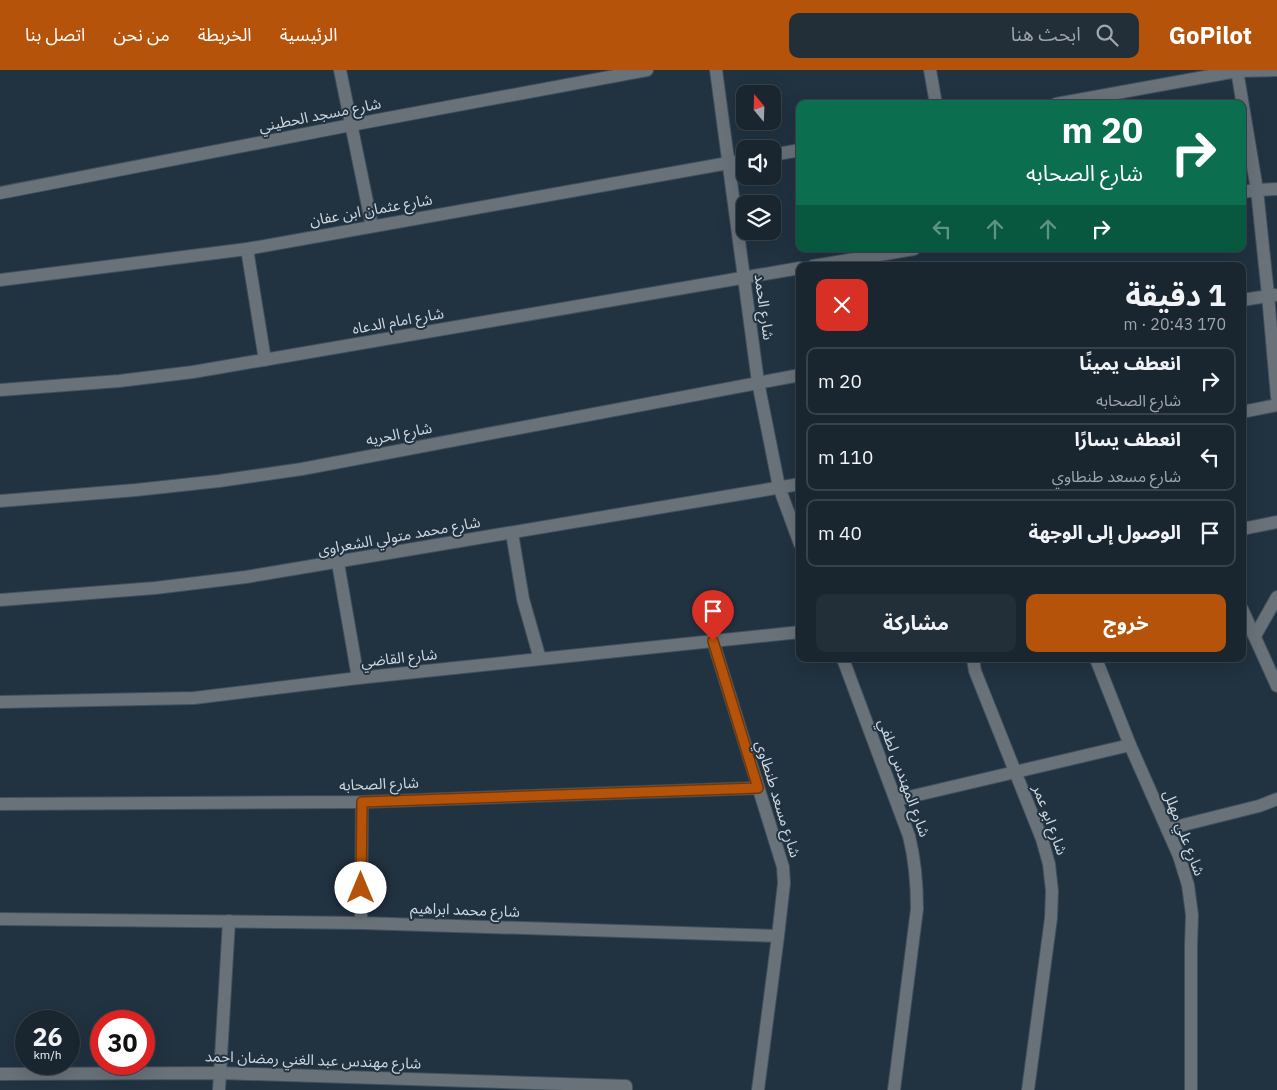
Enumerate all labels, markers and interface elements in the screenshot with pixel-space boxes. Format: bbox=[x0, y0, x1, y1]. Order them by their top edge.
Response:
search box bbox=[789, 13, 1139, 58]
text: GoPilot bbox=[1169, 19, 1252, 51]
icon: search bbox=[1093, 21, 1121, 49]
text: ابحث هنا bbox=[1011, 22, 1081, 46]
text: اتصل بنا bbox=[25, 23, 85, 46]
text: من نحن bbox=[113, 23, 170, 46]
text: الخريطة bbox=[198, 23, 252, 46]
text: الرئيسية bbox=[280, 23, 338, 46]
north arrow bbox=[736, 85, 781, 130]
map controls bbox=[736, 85, 781, 240]
street label: شارع مسجد الحطيني bbox=[257, 93, 383, 139]
text: 20 m bbox=[1061, 107, 1143, 153]
icon: right bbox=[1161, 120, 1226, 185]
button: sound bbox=[736, 140, 781, 185]
text: شارع الصحابه bbox=[1026, 158, 1143, 187]
street label: شارع عثمان ابن عفان bbox=[308, 189, 435, 233]
button: layers bbox=[736, 195, 781, 240]
icon: left bbox=[928, 215, 956, 243]
icon: ahead bbox=[981, 215, 1009, 243]
icon: ahead bbox=[1034, 215, 1062, 243]
icon: right bbox=[1087, 215, 1115, 243]
street label: شارع الحمد bbox=[747, 273, 779, 342]
text: 1 دقيقة bbox=[1125, 275, 1226, 314]
button: close bbox=[816, 279, 868, 331]
street label: شارع امام الدعاه bbox=[351, 303, 446, 341]
text: 170 m · 20:43 bbox=[1124, 314, 1226, 334]
text: انعطف يمينًا bbox=[1079, 351, 1181, 375]
icon: right bbox=[1196, 367, 1224, 395]
text: 20 m bbox=[818, 369, 862, 393]
text: شارع الصحابه bbox=[1096, 390, 1181, 410]
street label: شارع الحريه bbox=[364, 418, 434, 452]
text: انعطف يسارًا bbox=[1074, 427, 1181, 451]
icon: left bbox=[1196, 443, 1224, 471]
text: 110 m bbox=[818, 445, 873, 469]
text: شارع مسعد طنطاوي bbox=[1052, 466, 1181, 486]
street label: شارع محمد متولي الشعراوى bbox=[316, 512, 482, 562]
icon: arrive bbox=[1196, 519, 1224, 547]
text: الوصول إلى الوجهة bbox=[1029, 520, 1181, 544]
text: 40 m bbox=[818, 521, 862, 545]
pin bbox=[692, 590, 734, 641]
button: مشاركة bbox=[816, 594, 1016, 652]
button: خروج bbox=[1026, 594, 1226, 652]
icon: arrive bbox=[699, 597, 727, 625]
street label: شارع القاضي bbox=[360, 644, 439, 674]
street label: شارع المهندس لطفي bbox=[871, 716, 935, 841]
street label: شارع مسعد طنطاوي bbox=[749, 738, 805, 861]
street label: شارع الصحابه bbox=[339, 773, 419, 797]
street label: شارع ابو عمر bbox=[1026, 781, 1072, 859]
street label: شارع علي مهلل bbox=[1157, 787, 1210, 880]
position arrow bbox=[334, 861, 386, 913]
street label: شارع محمد ابراهيم bbox=[410, 898, 520, 924]
speed limit sign: 30 bbox=[90, 1010, 155, 1075]
text: 26 bbox=[32, 1020, 63, 1053]
street label: شارع مهندس عبد الغني رمضان احمد bbox=[204, 1046, 422, 1076]
text: km/h bbox=[33, 1047, 62, 1062]

